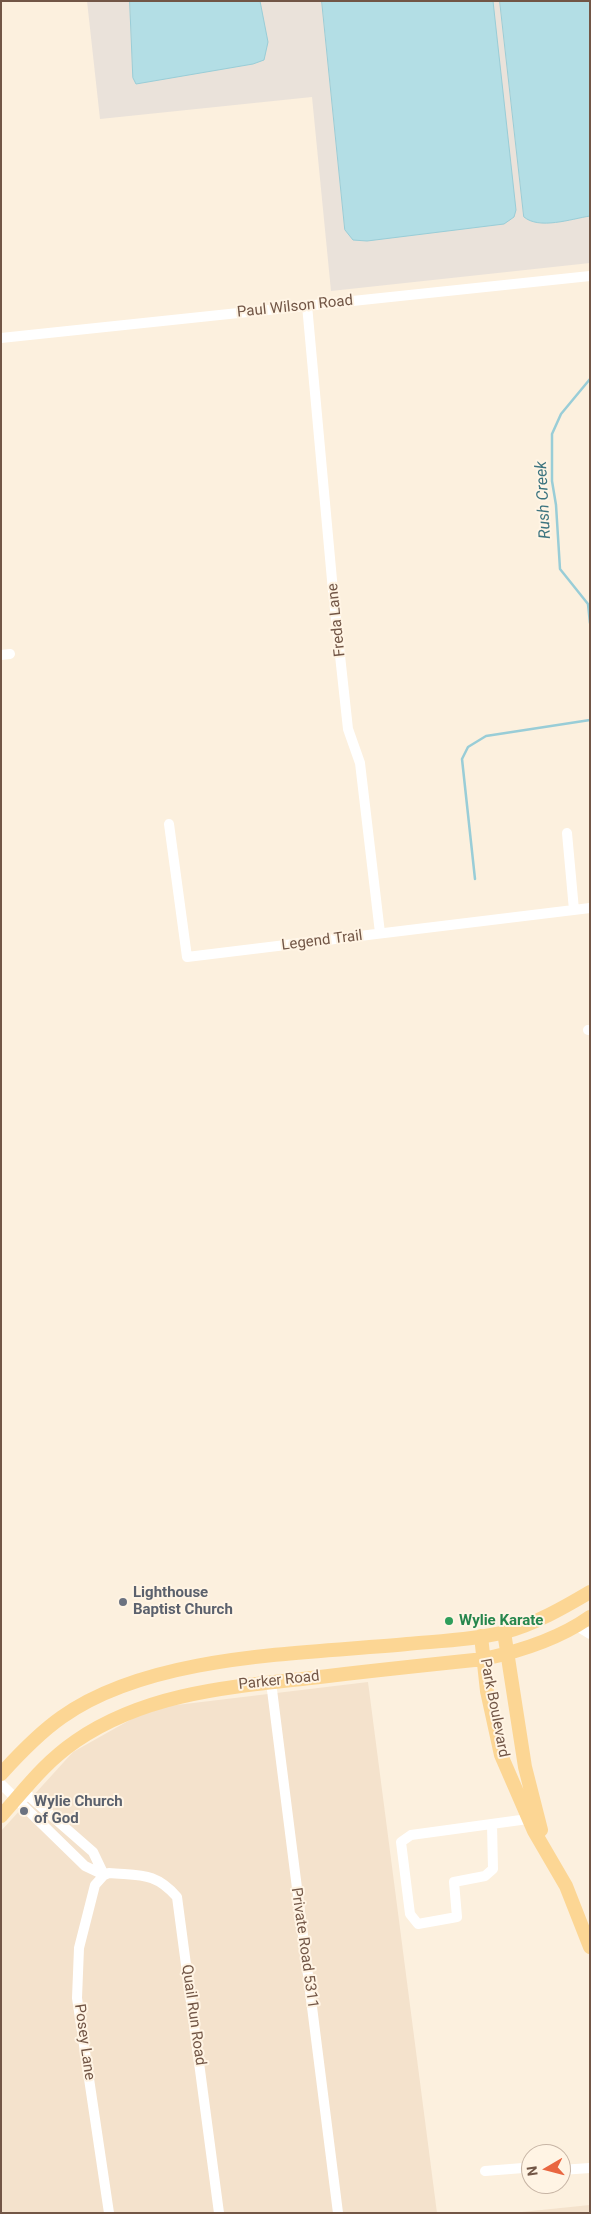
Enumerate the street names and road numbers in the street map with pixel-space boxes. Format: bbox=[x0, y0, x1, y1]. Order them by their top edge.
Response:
street label: Paul Wilson Road bbox=[236, 292, 354, 322]
street label: Freda Lane bbox=[324, 582, 350, 658]
street label: Legend Trail bbox=[280, 927, 364, 955]
street label: Park Boulevard bbox=[476, 1657, 512, 1759]
street label: Parker Road bbox=[238, 1668, 320, 1694]
street label: Private Road 5311 bbox=[287, 1886, 321, 2010]
street label: Quail Run Road bbox=[177, 1963, 209, 2067]
street label: Posey Lane bbox=[70, 2003, 98, 2081]

